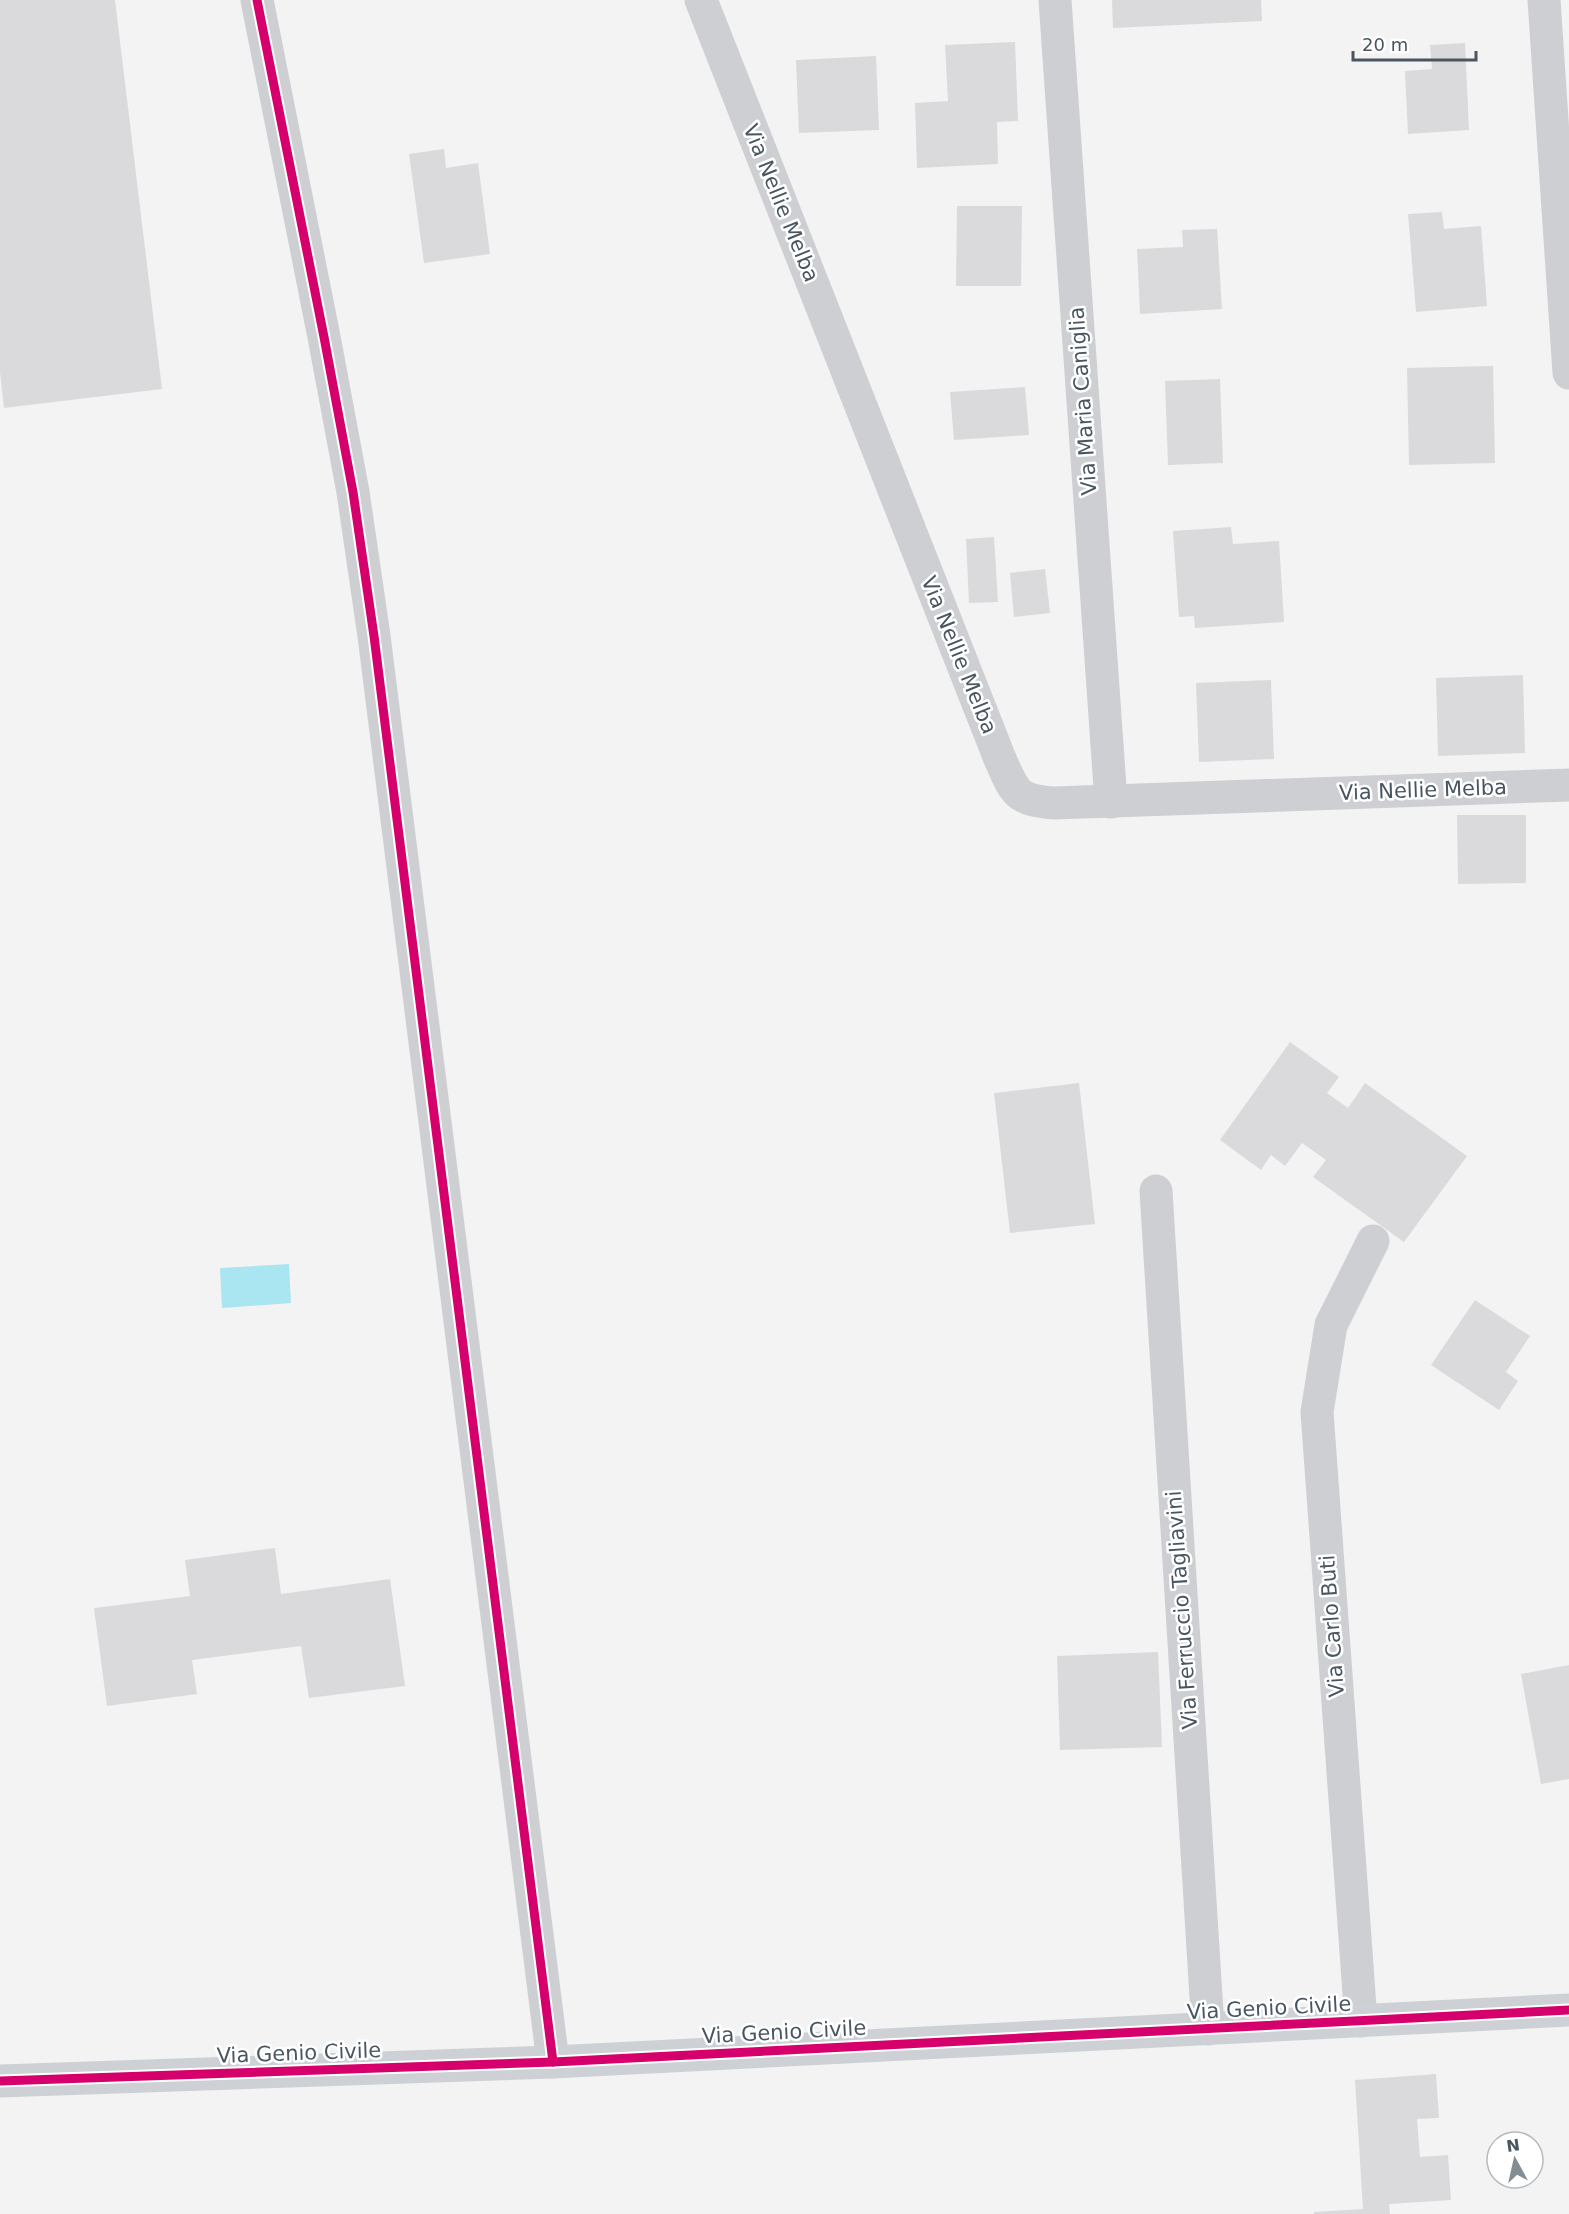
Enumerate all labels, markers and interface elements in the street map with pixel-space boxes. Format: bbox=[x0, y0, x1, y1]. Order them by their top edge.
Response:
scale bar bbox=[1353, 24, 1476, 62]
text: 20 m bbox=[1362, 34, 1408, 55]
street label: Via Nellie Melba bbox=[738, 121, 824, 285]
street label: Via Maria Caniglia bbox=[1064, 306, 1102, 496]
street label: Via Nellie Melba bbox=[916, 573, 1002, 737]
street label: Via Nellie Melba bbox=[1339, 775, 1507, 805]
street label: Via Ferruccio Tagliavini bbox=[1162, 1490, 1202, 1730]
street label: Via Carlo Buti bbox=[1315, 1554, 1349, 1698]
street label: Via Genio Civile bbox=[1186, 1992, 1352, 2024]
street label: Via Genio Civile bbox=[701, 2016, 867, 2048]
street label: Via Genio Civile bbox=[216, 2038, 382, 2068]
north arrow bbox=[1485, 2130, 1545, 2190]
text: N bbox=[1505, 2135, 1521, 2156]

